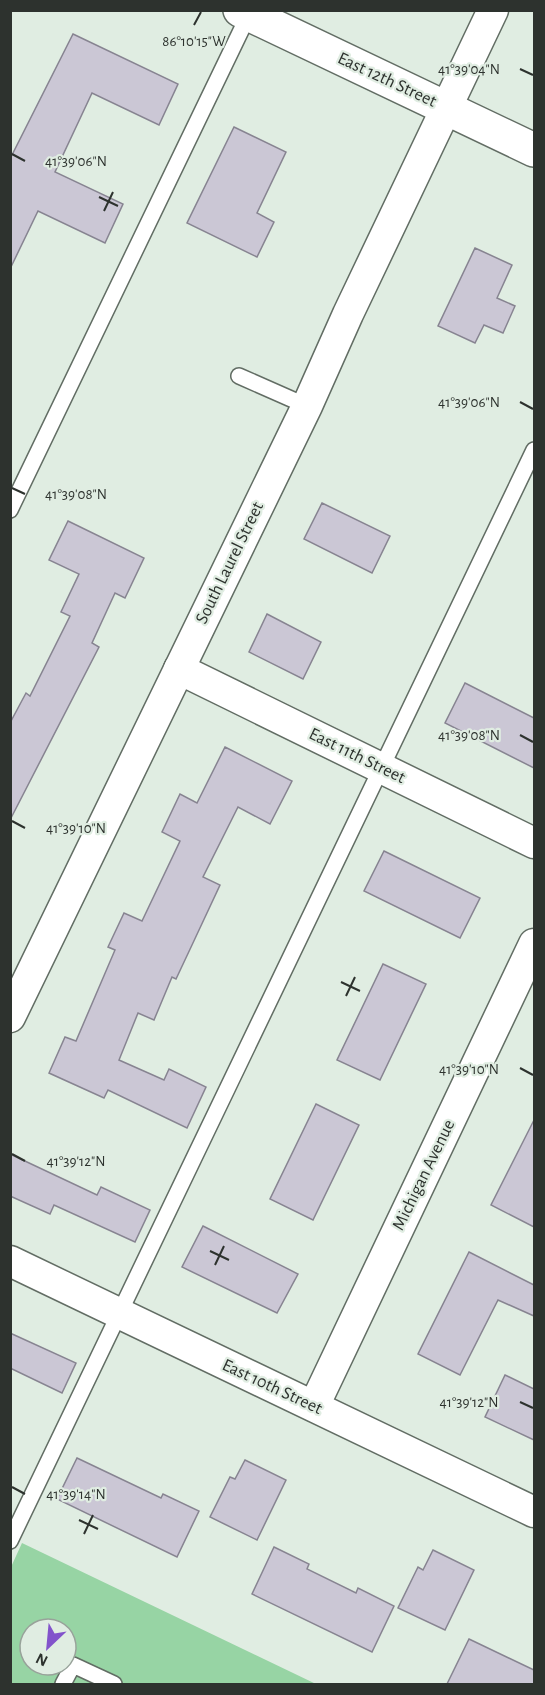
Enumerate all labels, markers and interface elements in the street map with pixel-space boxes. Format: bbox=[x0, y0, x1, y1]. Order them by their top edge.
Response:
text: 86°10'15"W bbox=[162, 34, 226, 49]
street label: East 12th Street bbox=[335, 49, 439, 111]
text: 41°39'04"N bbox=[438, 62, 500, 77]
text: 41°39'06"N bbox=[45, 154, 107, 169]
text: 41°39'06"N bbox=[438, 395, 500, 410]
text: 41°39'08"N bbox=[45, 487, 107, 502]
street label: South Laurel Street bbox=[193, 499, 267, 627]
street label: East 11th Street bbox=[306, 725, 408, 787]
text: 41°39'08"N bbox=[438, 728, 500, 743]
text: 41°39'10"N bbox=[46, 821, 106, 836]
text: 41°39'10"N bbox=[439, 1062, 499, 1077]
street label: Michigan Avenue bbox=[389, 1117, 459, 1233]
text: 41°39'12"N bbox=[47, 1154, 105, 1169]
street label: East 10th Street bbox=[219, 1356, 325, 1418]
text: 41°39'12"N bbox=[440, 1395, 498, 1410]
text: 41°39'14"N bbox=[46, 1487, 106, 1502]
north arrow bbox=[18, 1617, 78, 1677]
text: N bbox=[33, 1650, 50, 1669]

